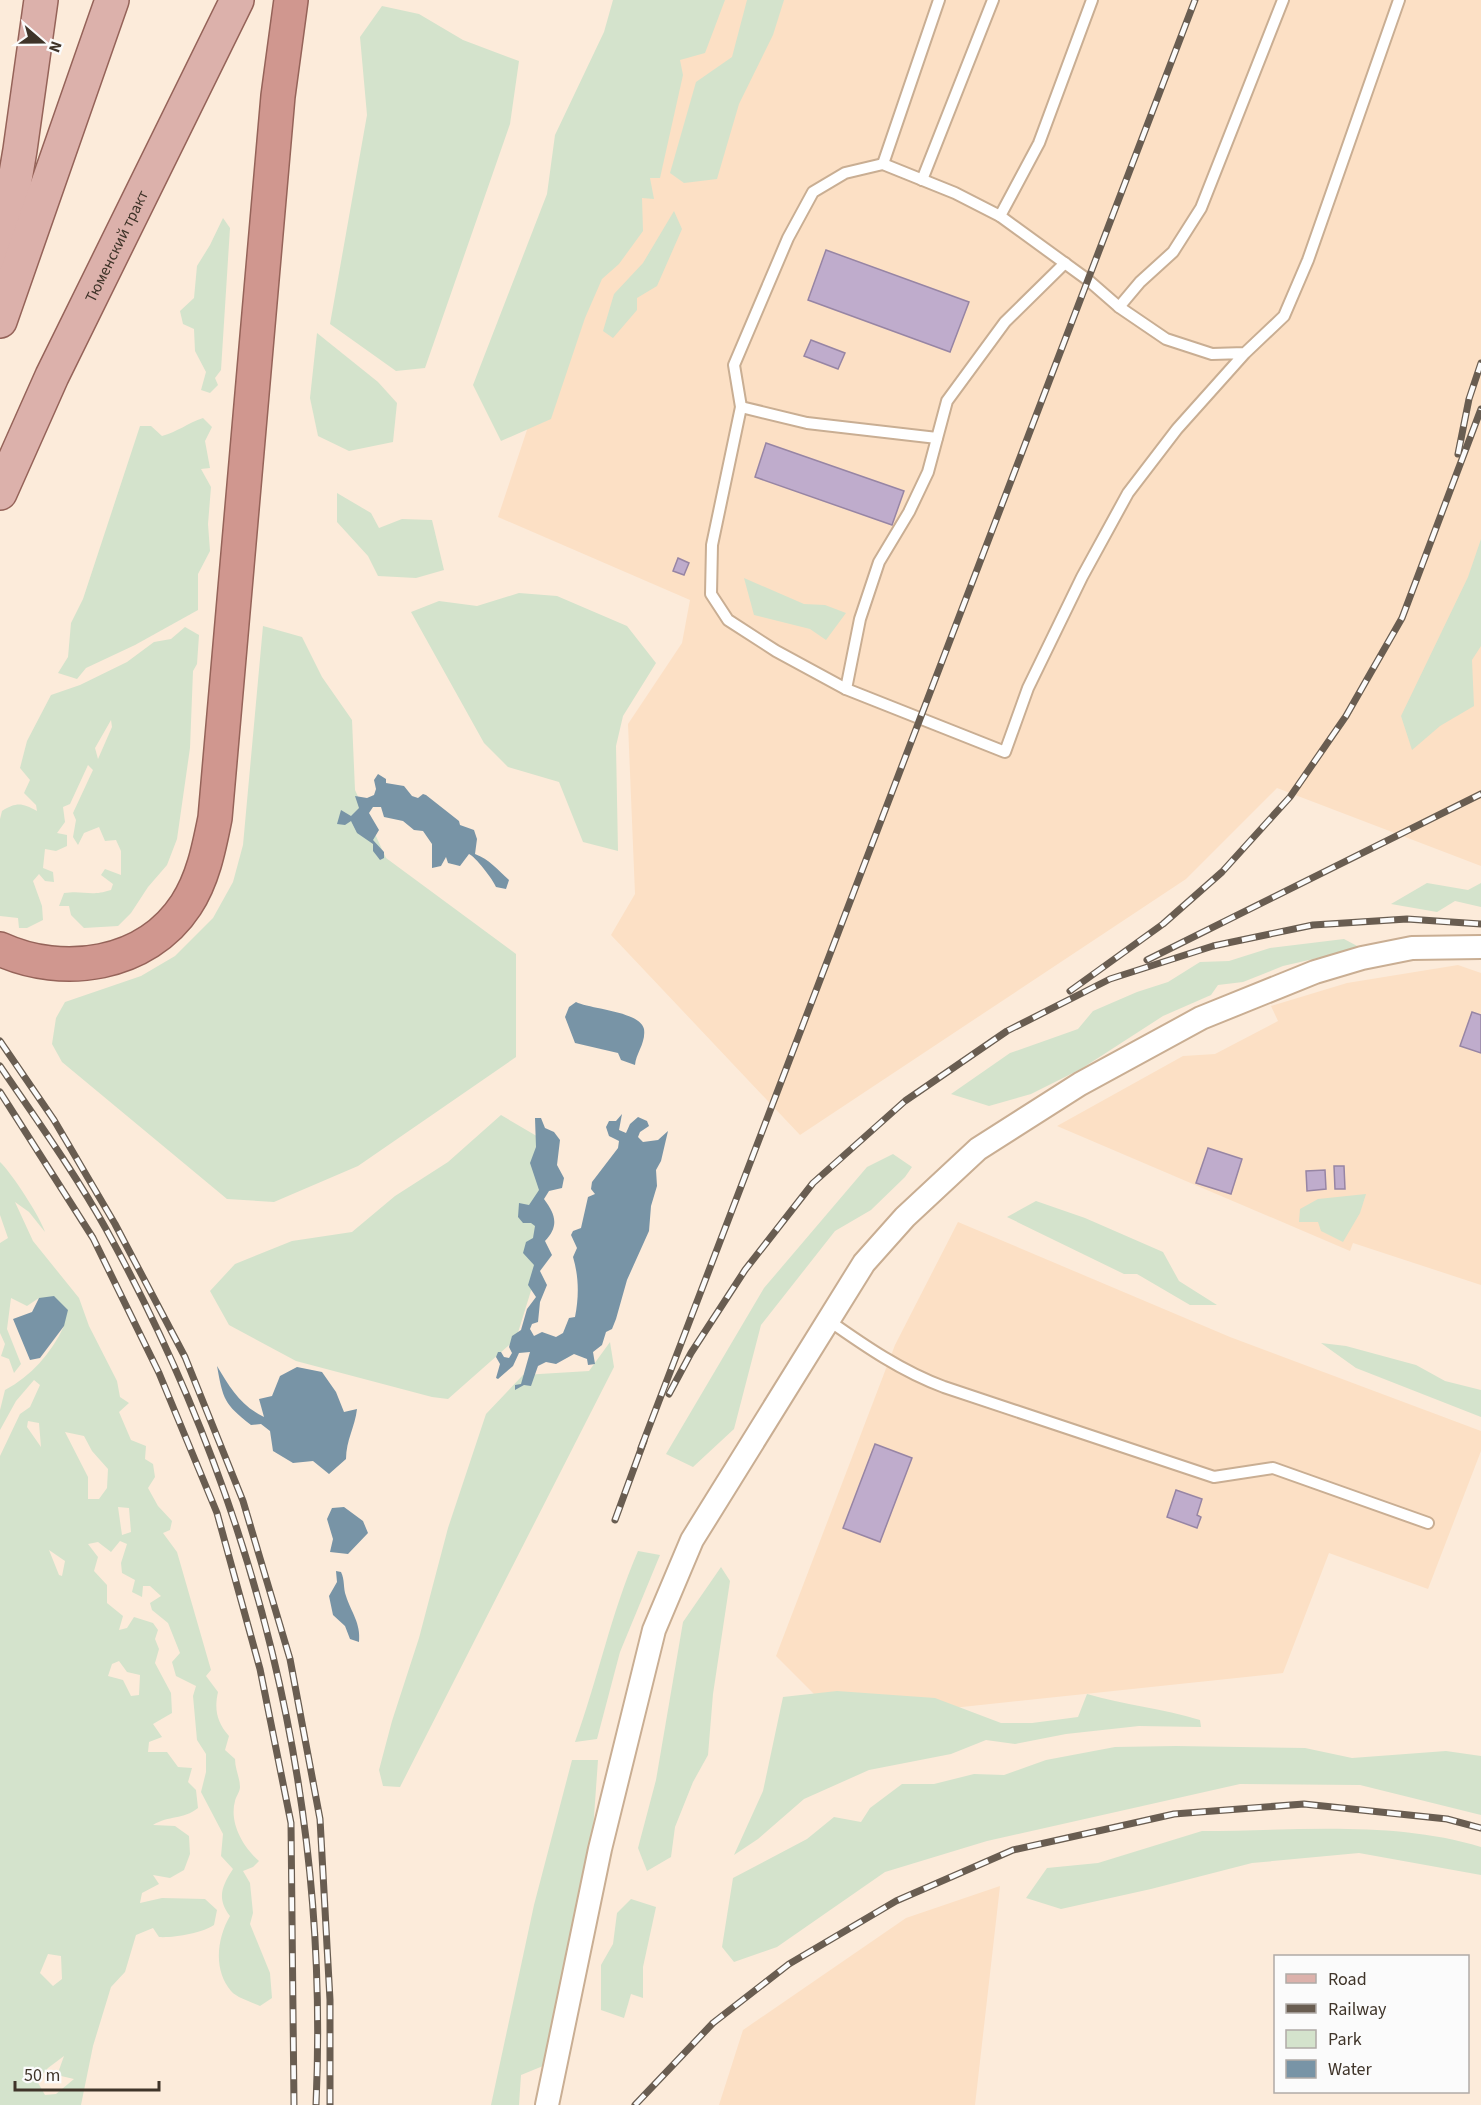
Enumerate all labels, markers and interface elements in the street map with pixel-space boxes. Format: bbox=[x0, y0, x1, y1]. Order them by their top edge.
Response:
north arrow bbox=[12, 12, 72, 72]
text: N bbox=[43, 38, 67, 56]
street label: Тюменский тракт bbox=[80, 187, 154, 306]
legend bbox=[1274, 1955, 1469, 2093]
text: Road bbox=[1328, 1967, 1367, 1992]
text: Railway bbox=[1328, 1997, 1387, 2022]
text: Park bbox=[1328, 2027, 1362, 2052]
scale bar bbox=[15, 2054, 159, 2092]
text: Water bbox=[1328, 2057, 1372, 2082]
text: 50 m bbox=[24, 2063, 60, 2088]

